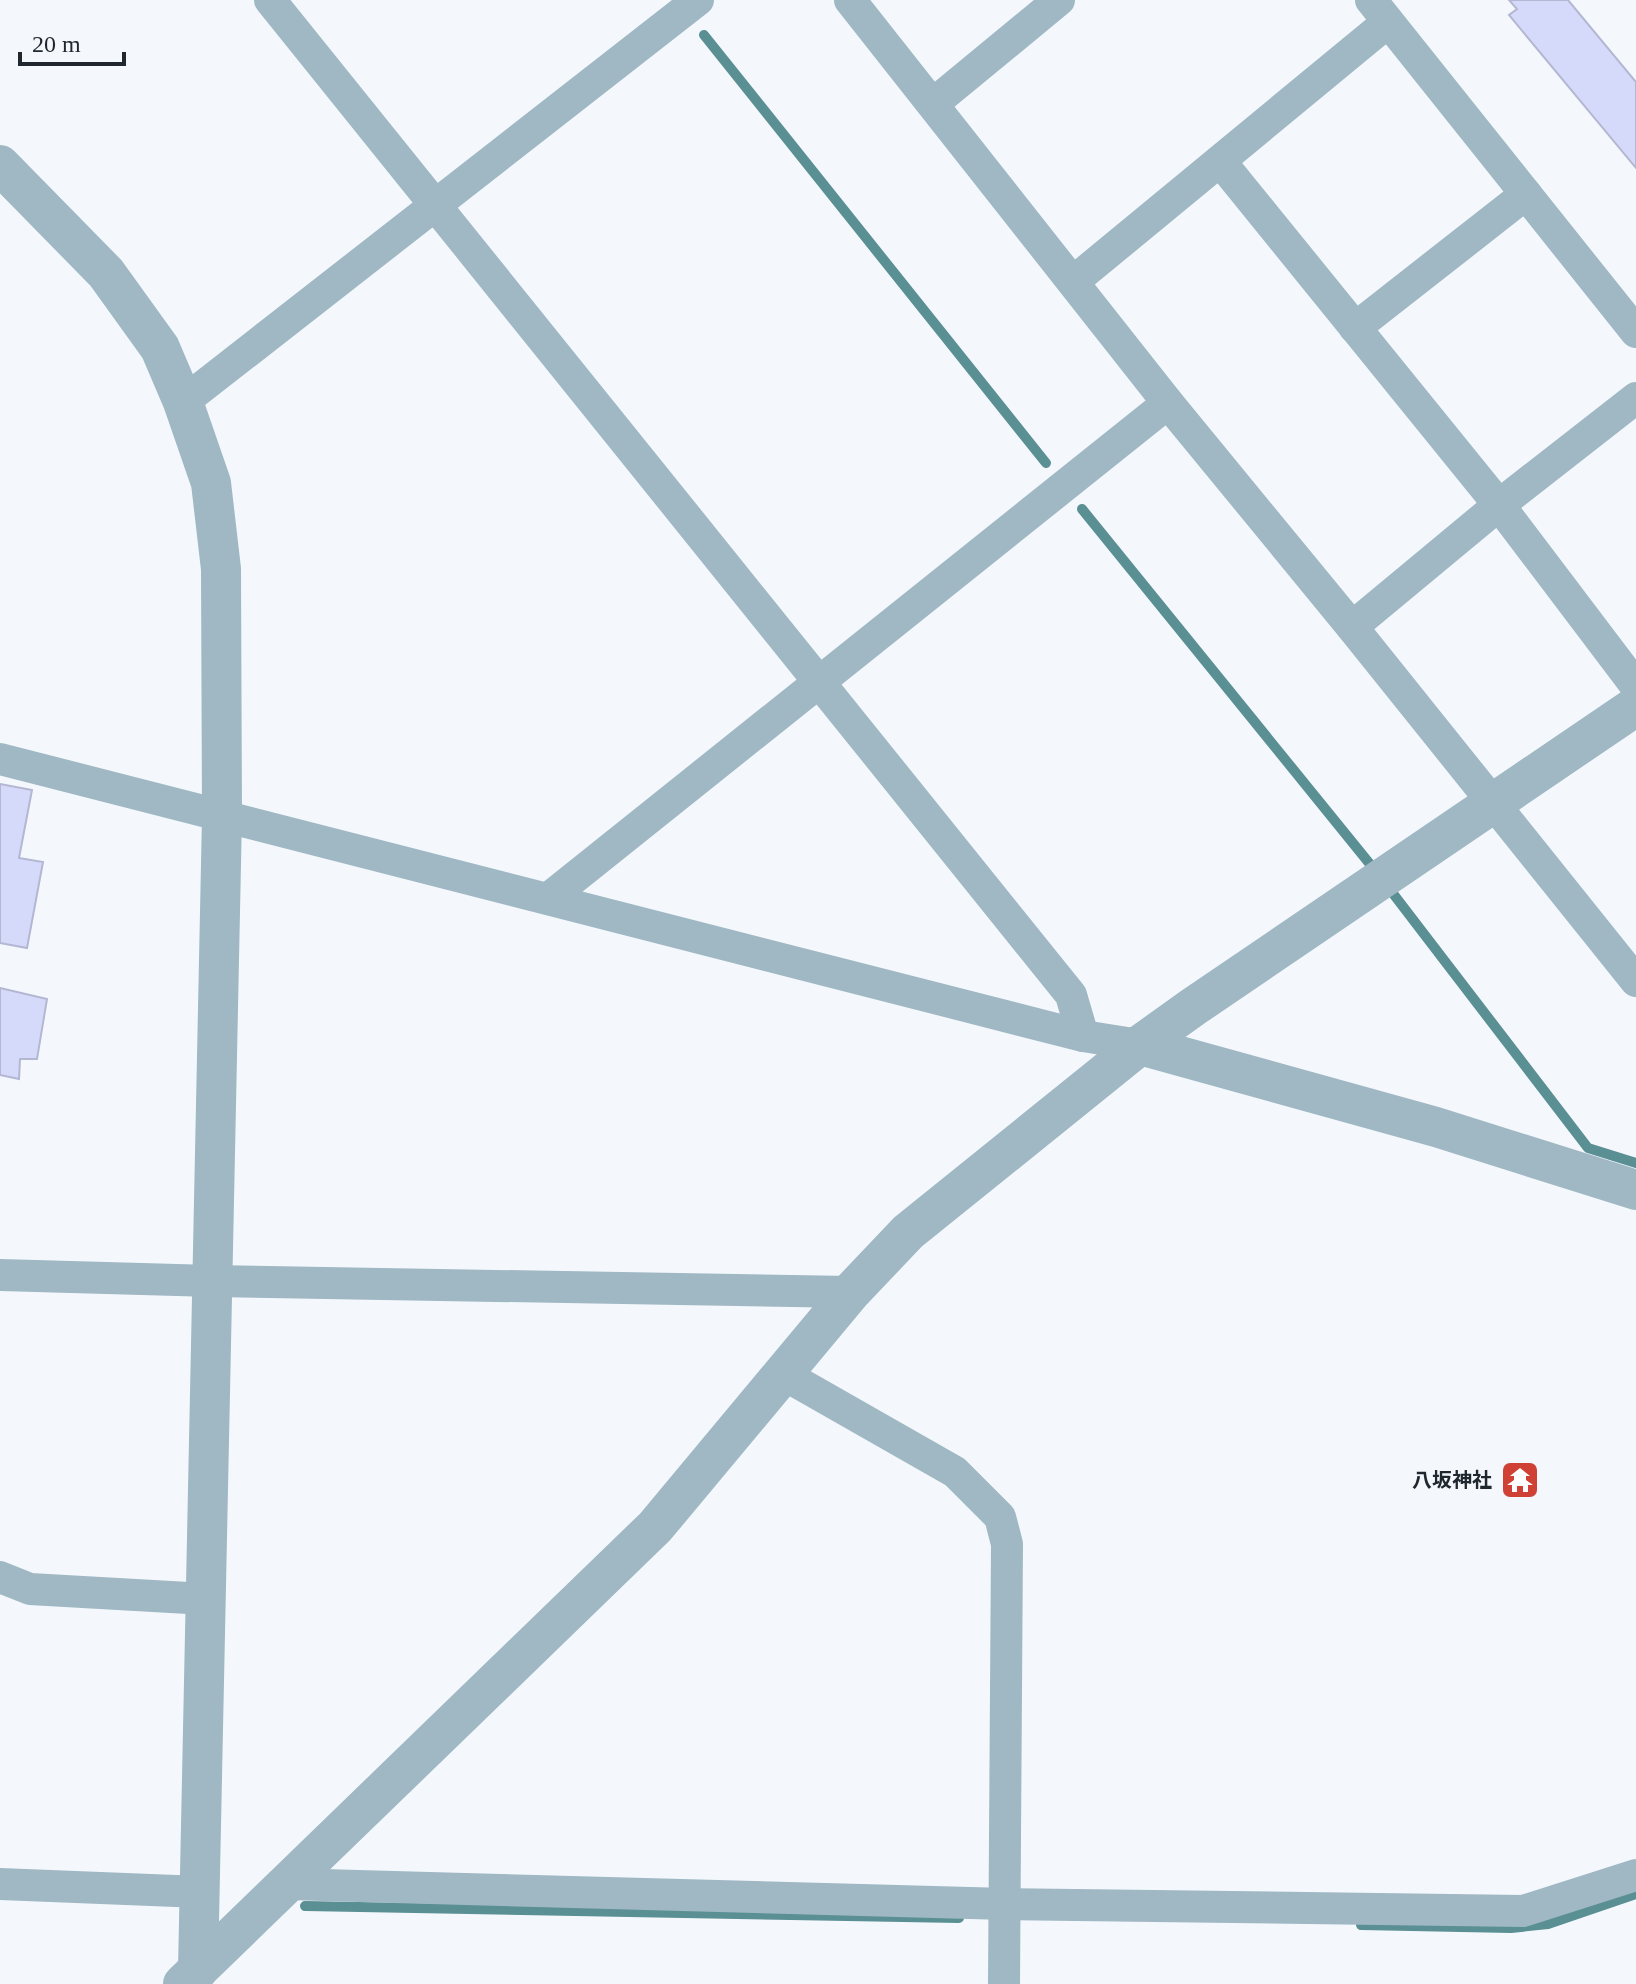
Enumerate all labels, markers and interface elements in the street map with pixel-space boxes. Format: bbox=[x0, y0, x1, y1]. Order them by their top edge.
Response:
scale bar bbox=[20, 16, 124, 66]
text: 20 m bbox=[32, 31, 81, 57]
temple icon: 八坂神社 bbox=[1499, 1459, 1541, 1501]
place label: 八坂神社 bbox=[1412, 1469, 1492, 1491]

